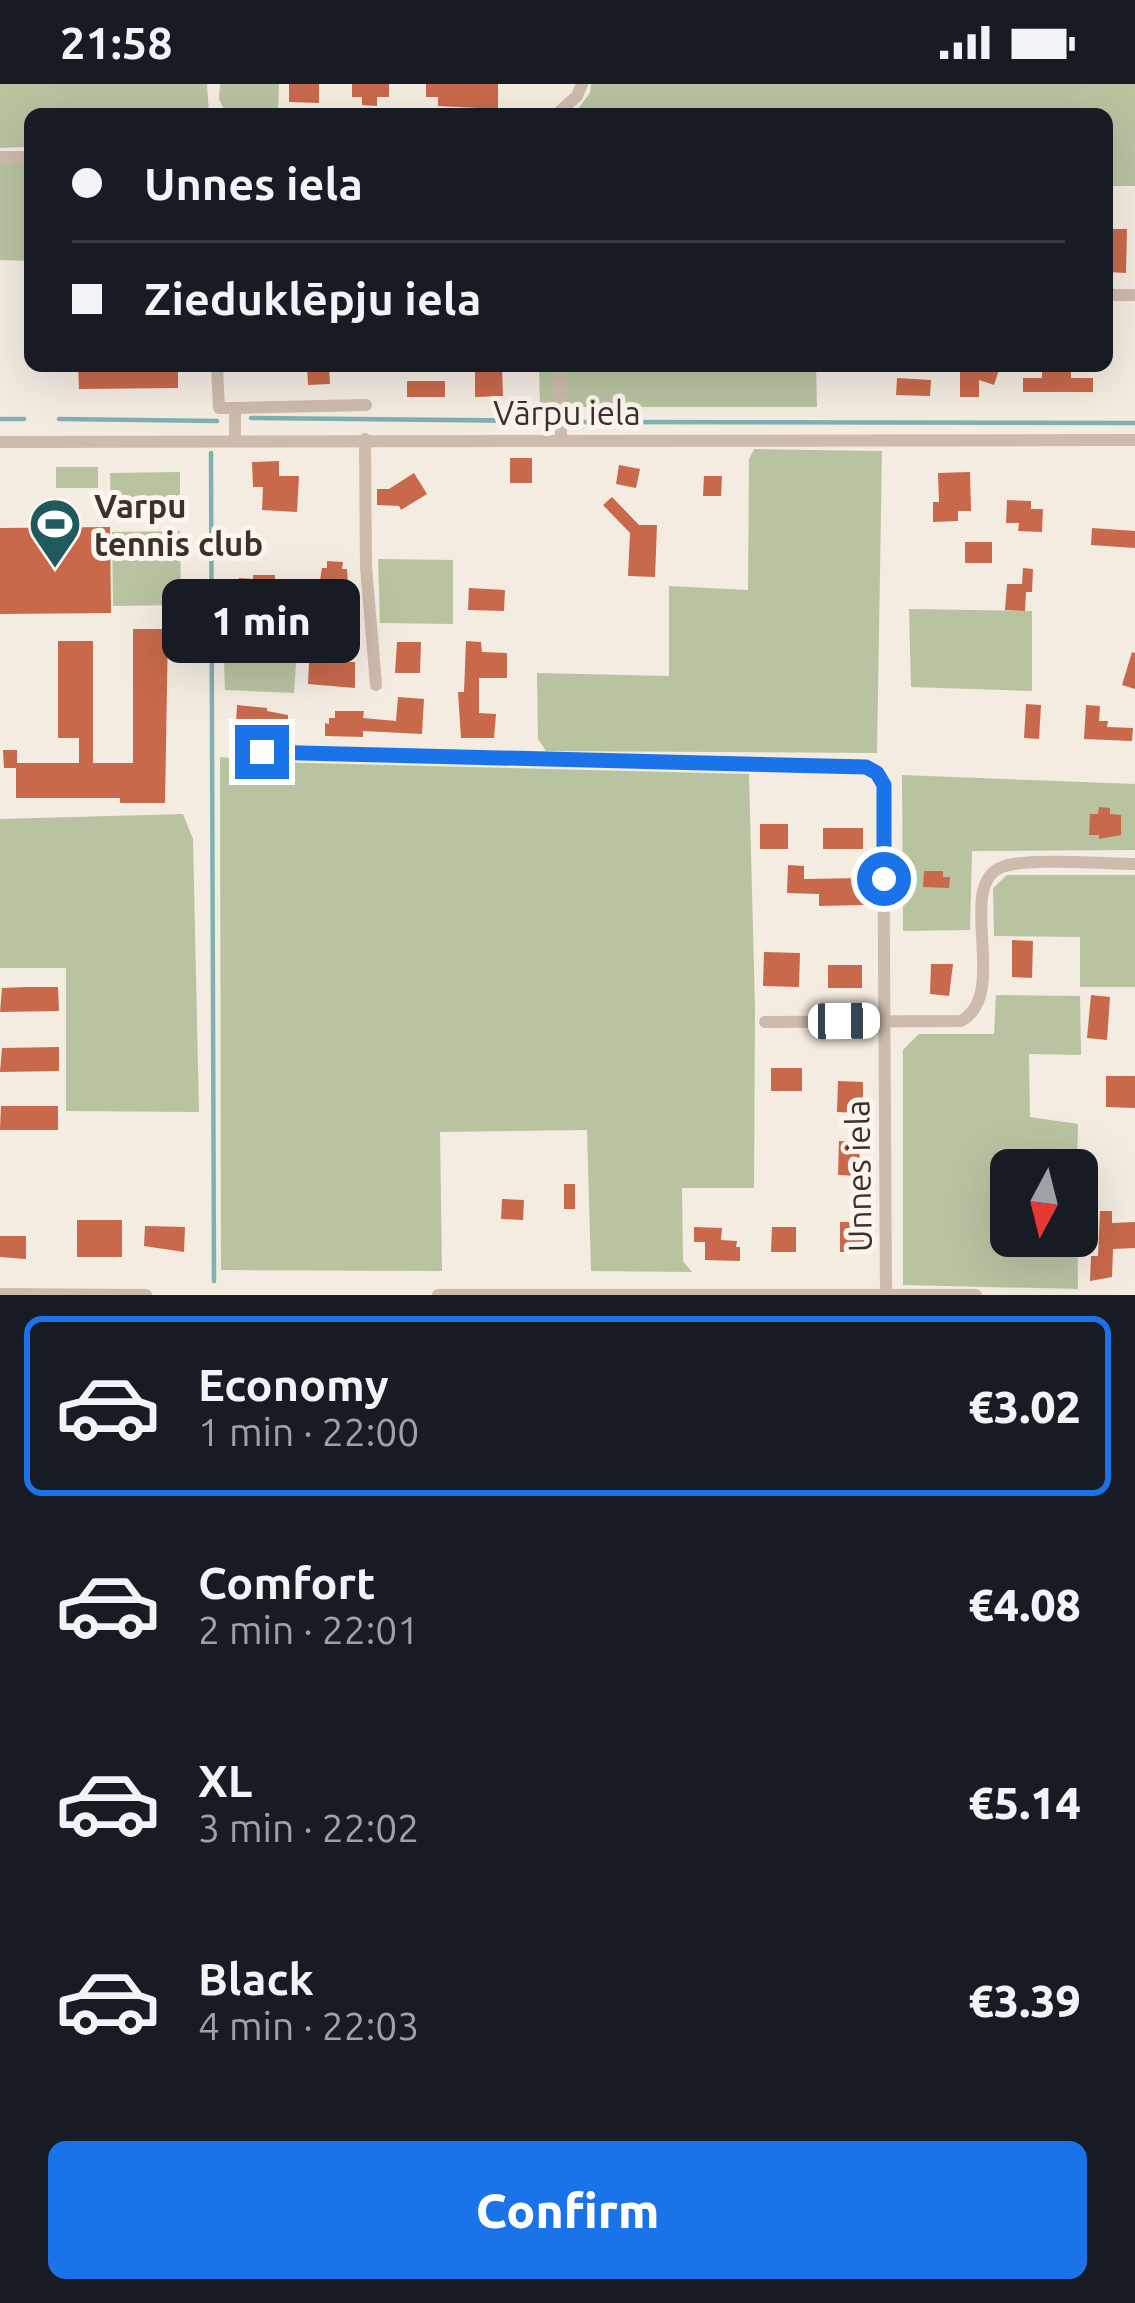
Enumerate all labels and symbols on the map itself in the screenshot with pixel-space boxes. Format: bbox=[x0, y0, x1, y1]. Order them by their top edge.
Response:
street label: Vārpu iela bbox=[493, 394, 641, 431]
place label: Varpu tennis club bbox=[94, 487, 263, 562]
sports icon: Varpu tennis club bbox=[27, 496, 83, 570]
callout: 1 min bbox=[163, 578, 361, 662]
route end bbox=[235, 725, 289, 779]
route start bbox=[857, 852, 911, 906]
car bbox=[808, 1002, 880, 1040]
street label: Unnes iela bbox=[838, 1100, 878, 1252]
north arrow bbox=[990, 1149, 1098, 1257]

